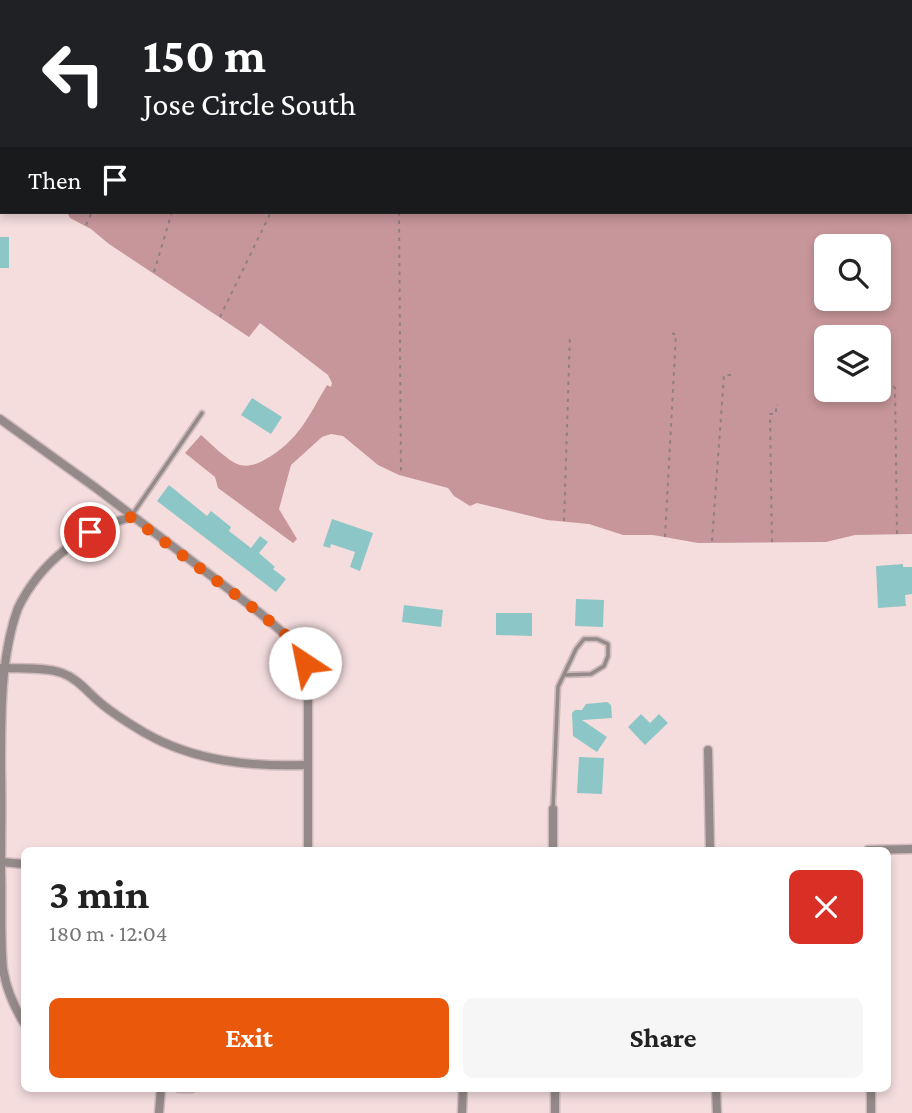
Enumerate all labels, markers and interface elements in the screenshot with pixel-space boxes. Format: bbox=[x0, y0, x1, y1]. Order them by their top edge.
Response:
icon: left bbox=[28, 28, 119, 119]
text: 150 m bbox=[143, 28, 266, 83]
text: Jose Circle South bbox=[143, 86, 356, 122]
icon: arrive bbox=[96, 161, 134, 199]
text: Then bbox=[28, 166, 82, 195]
map controls bbox=[814, 234, 891, 402]
button: search bbox=[814, 234, 891, 311]
button: layers bbox=[814, 325, 891, 402]
pin bbox=[60, 502, 120, 562]
icon: arrive bbox=[71, 513, 109, 551]
position arrow bbox=[268, 626, 342, 700]
text: 3 min bbox=[49, 870, 149, 917]
button: close bbox=[789, 870, 863, 944]
text: 180 m · 12:04 bbox=[49, 920, 168, 946]
button: Exit bbox=[49, 998, 449, 1078]
button: Share bbox=[463, 998, 863, 1078]

